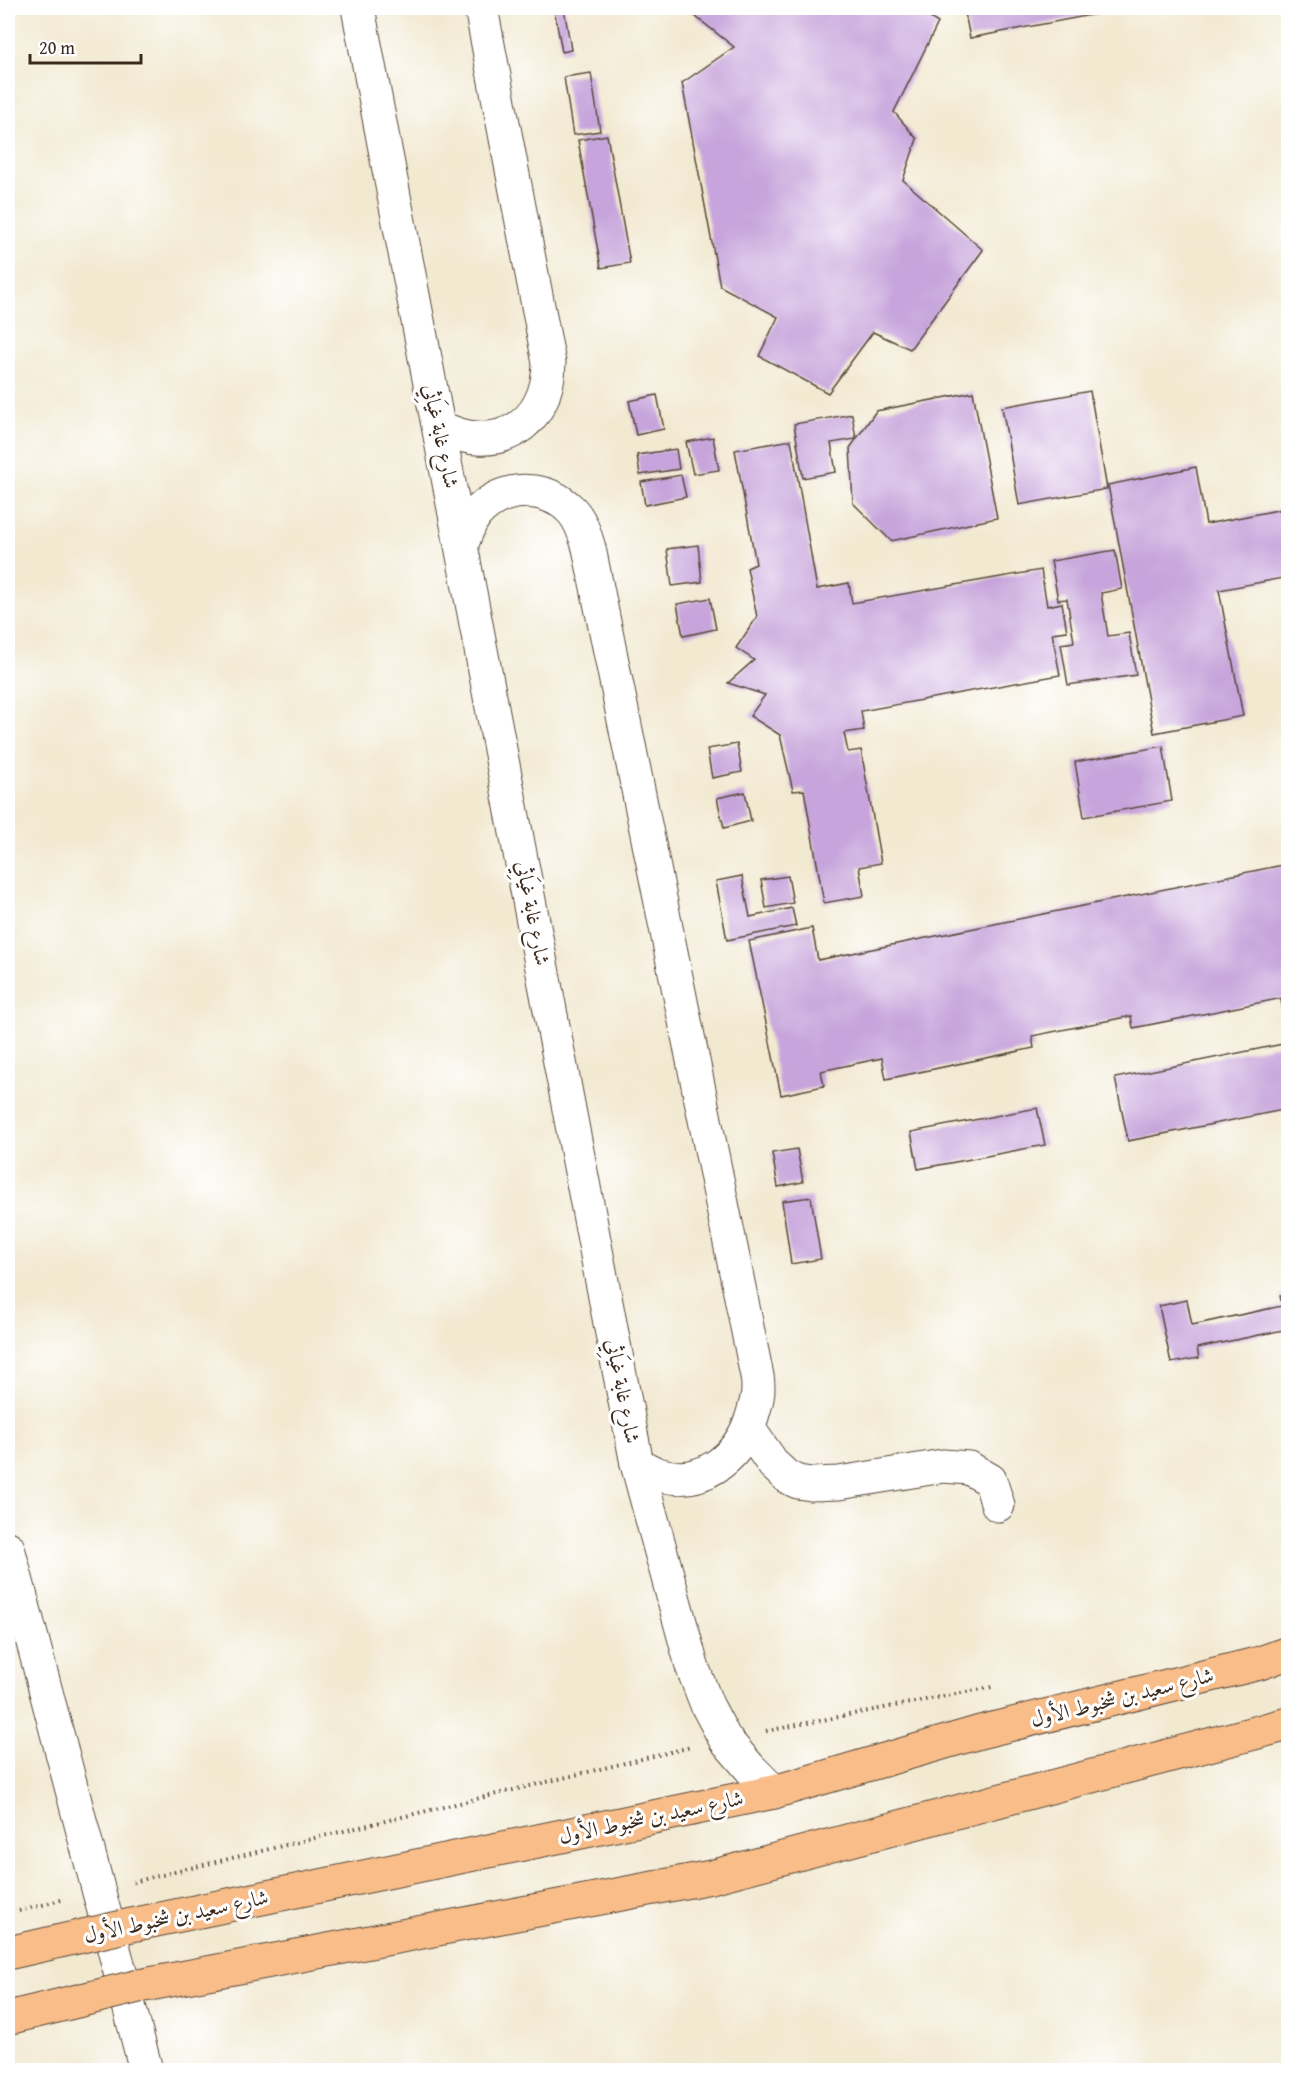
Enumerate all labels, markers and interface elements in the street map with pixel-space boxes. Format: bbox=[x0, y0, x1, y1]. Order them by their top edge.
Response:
scale bar bbox=[30, 27, 141, 65]
text: 20 m bbox=[39, 34, 75, 61]
street label: شارع غابة غيَاثِي bbox=[411, 381, 468, 492]
street label: شارع غابة غيَاثِي bbox=[504, 858, 559, 969]
street label: شارع غابة غيَاثِي bbox=[594, 1336, 649, 1447]
street label: شارع سعيد بن شخبوط الأول bbox=[1027, 1659, 1218, 1737]
street label: شارع سعيد بن شخبوط الأول bbox=[556, 1782, 747, 1854]
street label: شارع سعيد بن شخبوط الأول bbox=[81, 1881, 272, 1953]

